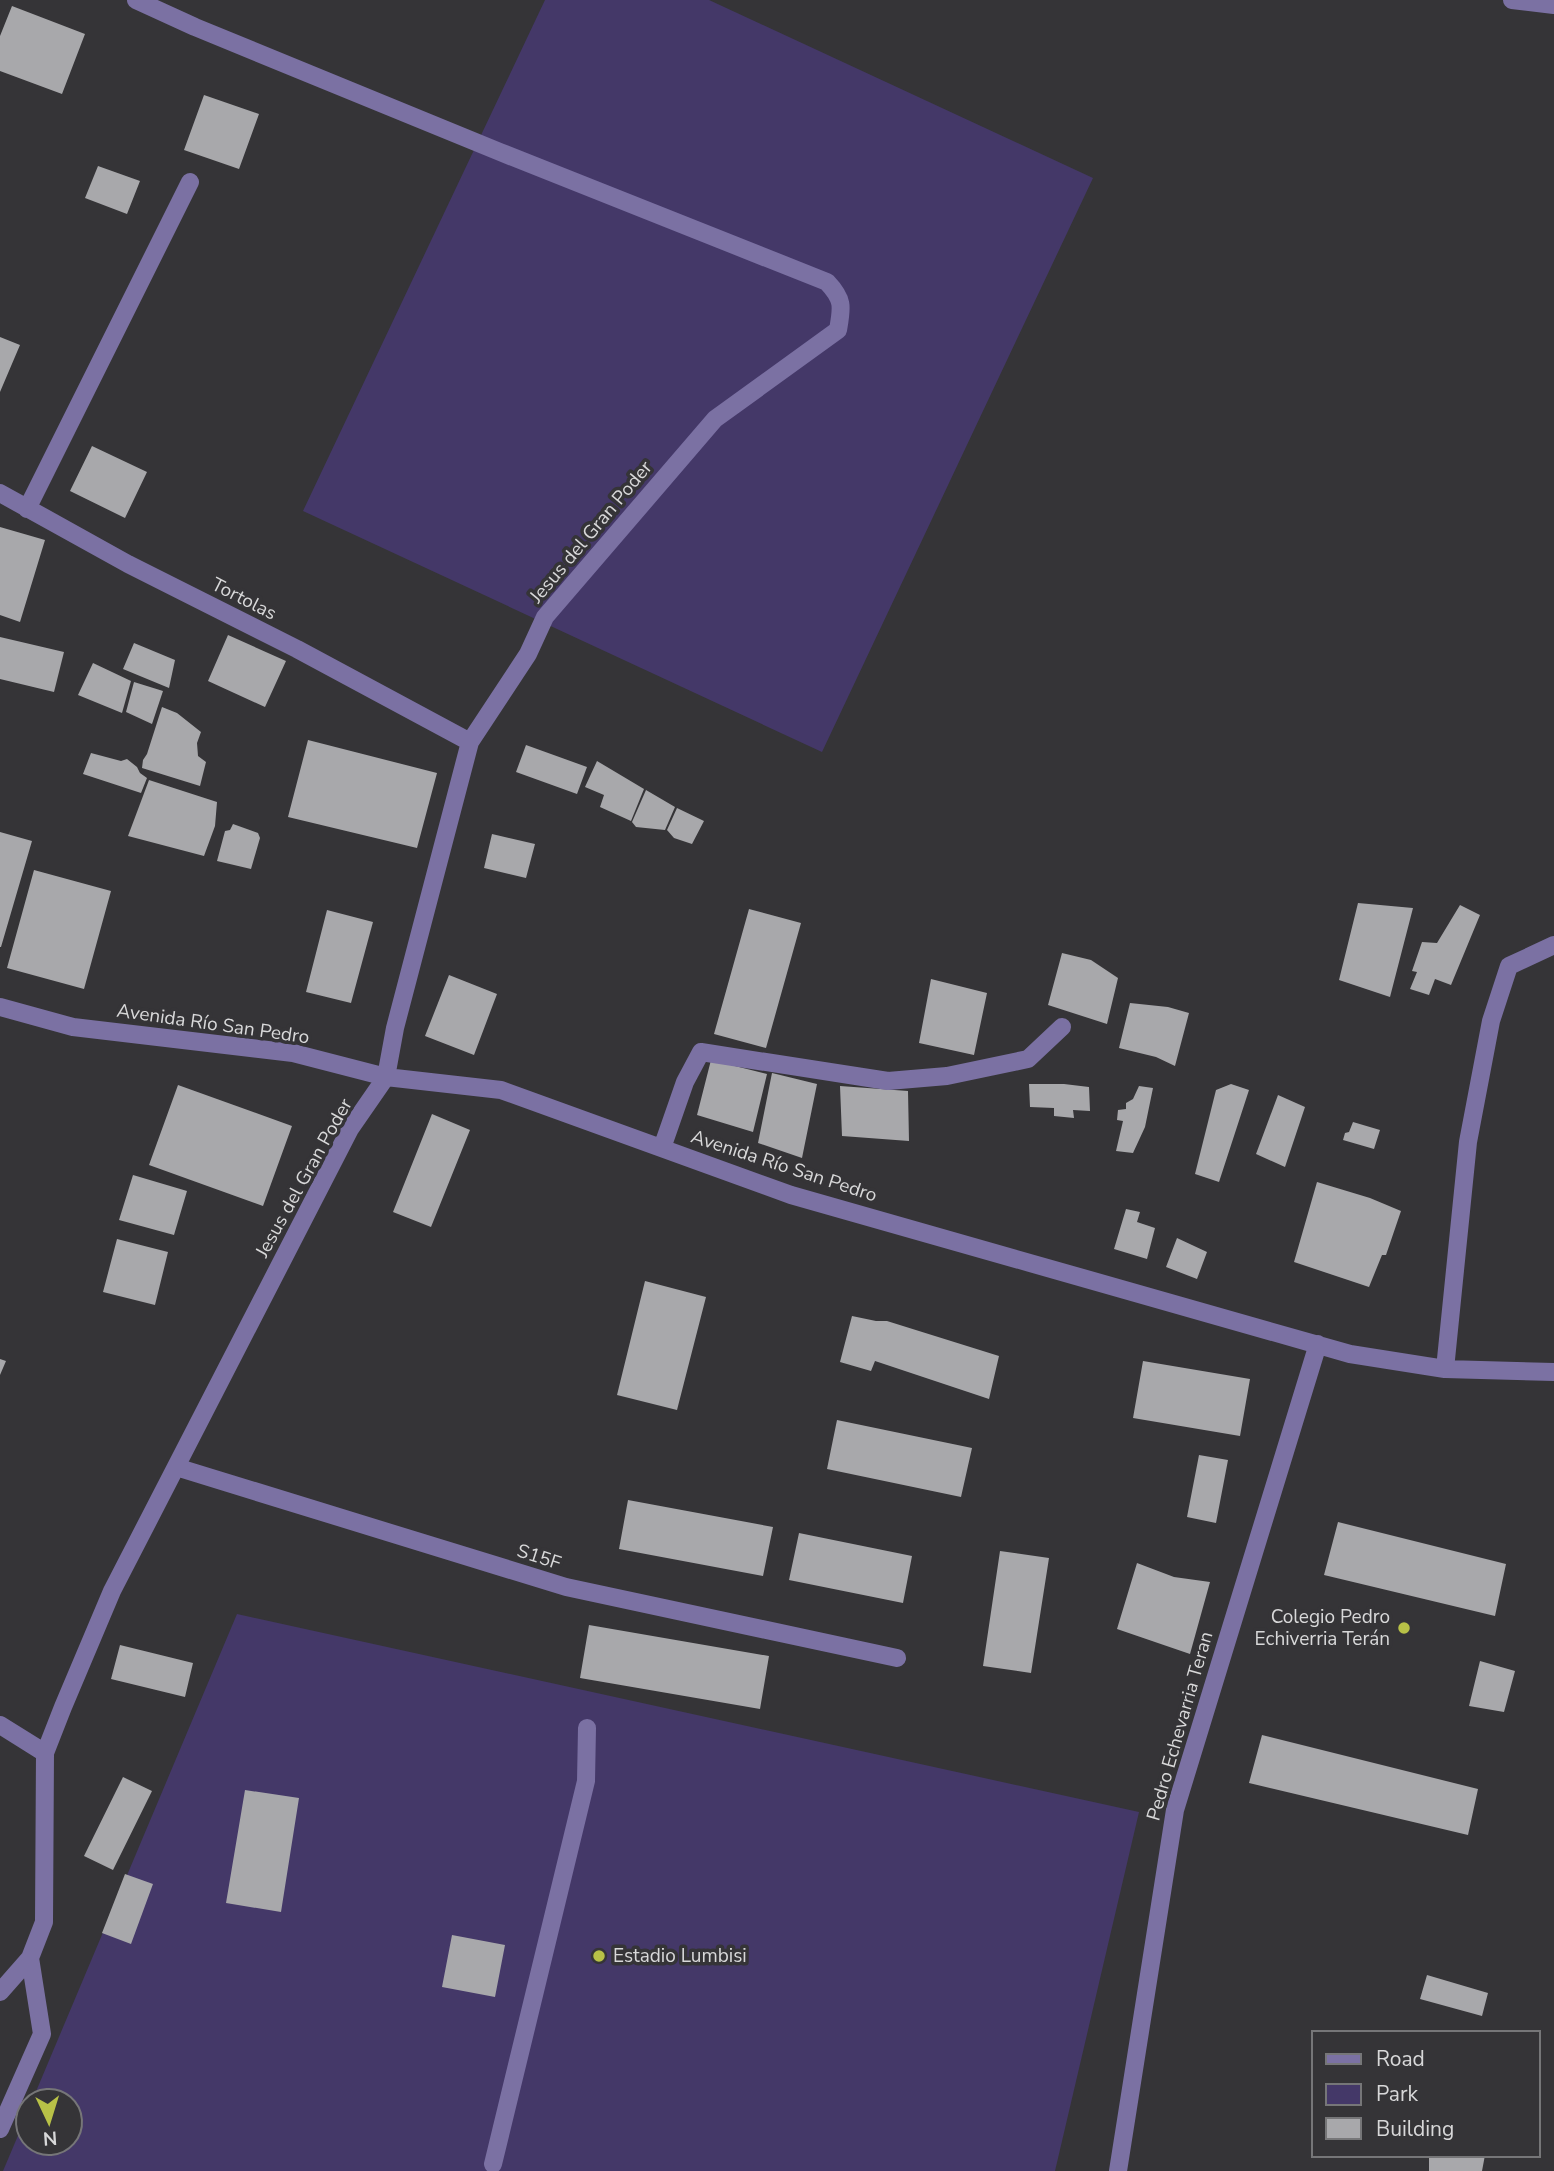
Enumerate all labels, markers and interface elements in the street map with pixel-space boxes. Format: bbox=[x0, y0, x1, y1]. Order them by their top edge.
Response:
street label: Jesus del Gran Poder bbox=[523, 455, 658, 609]
street label: Tortolas bbox=[207, 572, 281, 626]
street label: Avenida Río San Pedro bbox=[115, 998, 311, 1050]
street label: Jesus del Gran Poder bbox=[249, 1094, 359, 1263]
street label: Avenida Río San Pedro bbox=[688, 1124, 880, 1208]
street label: S15F bbox=[514, 1538, 564, 1576]
place label: Colegio Pedro Echiverria Terán bbox=[1255, 1604, 1390, 1652]
marker: Colegio Pedro Echiverria Terán bbox=[1396, 1620, 1412, 1636]
street label: Pedro Echevarria Teran bbox=[1141, 1628, 1219, 1824]
place label: Estadio Lumbisi bbox=[613, 1943, 747, 1969]
marker: Estadio Lumbisi bbox=[591, 1948, 607, 1964]
legend bbox=[1312, 2031, 1540, 2157]
text: Road bbox=[1376, 2045, 1425, 2073]
text: Park bbox=[1376, 2080, 1418, 2108]
north arrow bbox=[14, 2087, 84, 2157]
text: Building bbox=[1376, 2115, 1454, 2143]
text: N bbox=[42, 2124, 58, 2151]

